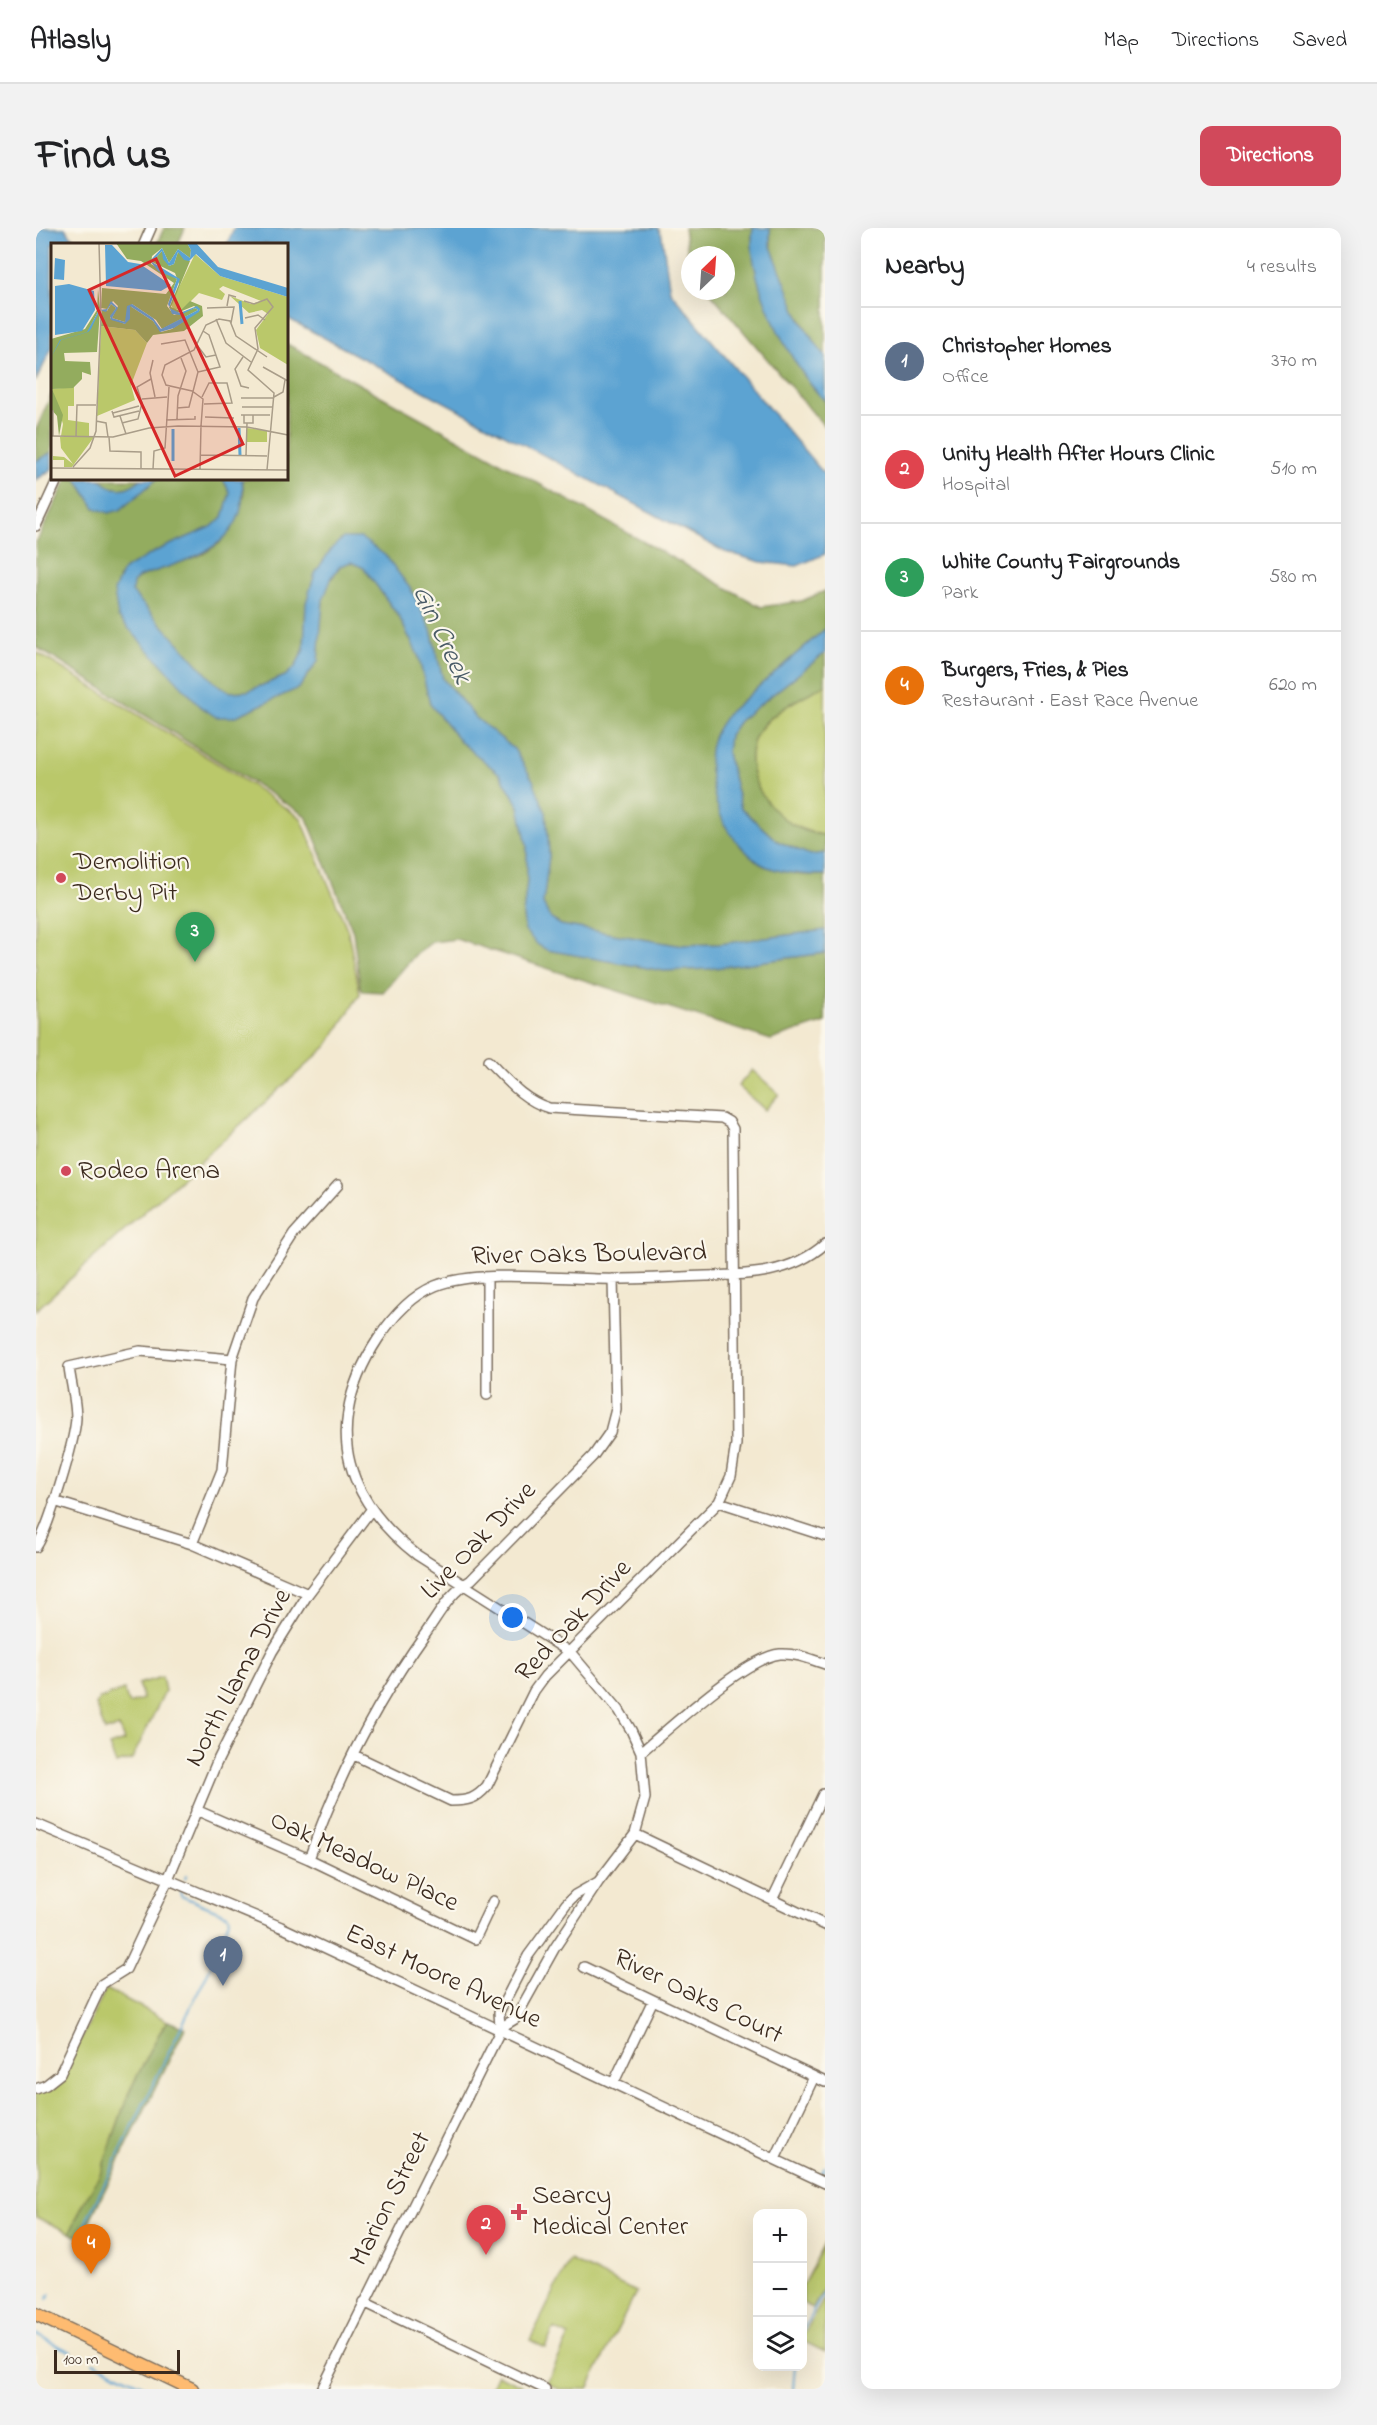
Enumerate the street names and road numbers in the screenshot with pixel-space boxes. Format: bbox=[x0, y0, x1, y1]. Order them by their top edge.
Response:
street label: River Oaks Boulevard bbox=[471, 1233, 707, 1277]
street label: Live Oak Drive bbox=[412, 1472, 547, 1609]
street label: Red Oak Drive bbox=[506, 1550, 642, 1691]
street label: North Llama Drive bbox=[176, 1581, 303, 1774]
street label: Oak Meadow Place bbox=[263, 1801, 466, 1923]
street label: East Moore Avenue bbox=[338, 1914, 549, 2040]
street label: River Oaks Court bbox=[607, 1939, 789, 2055]
street label: Marion Street bbox=[340, 2125, 442, 2273]

